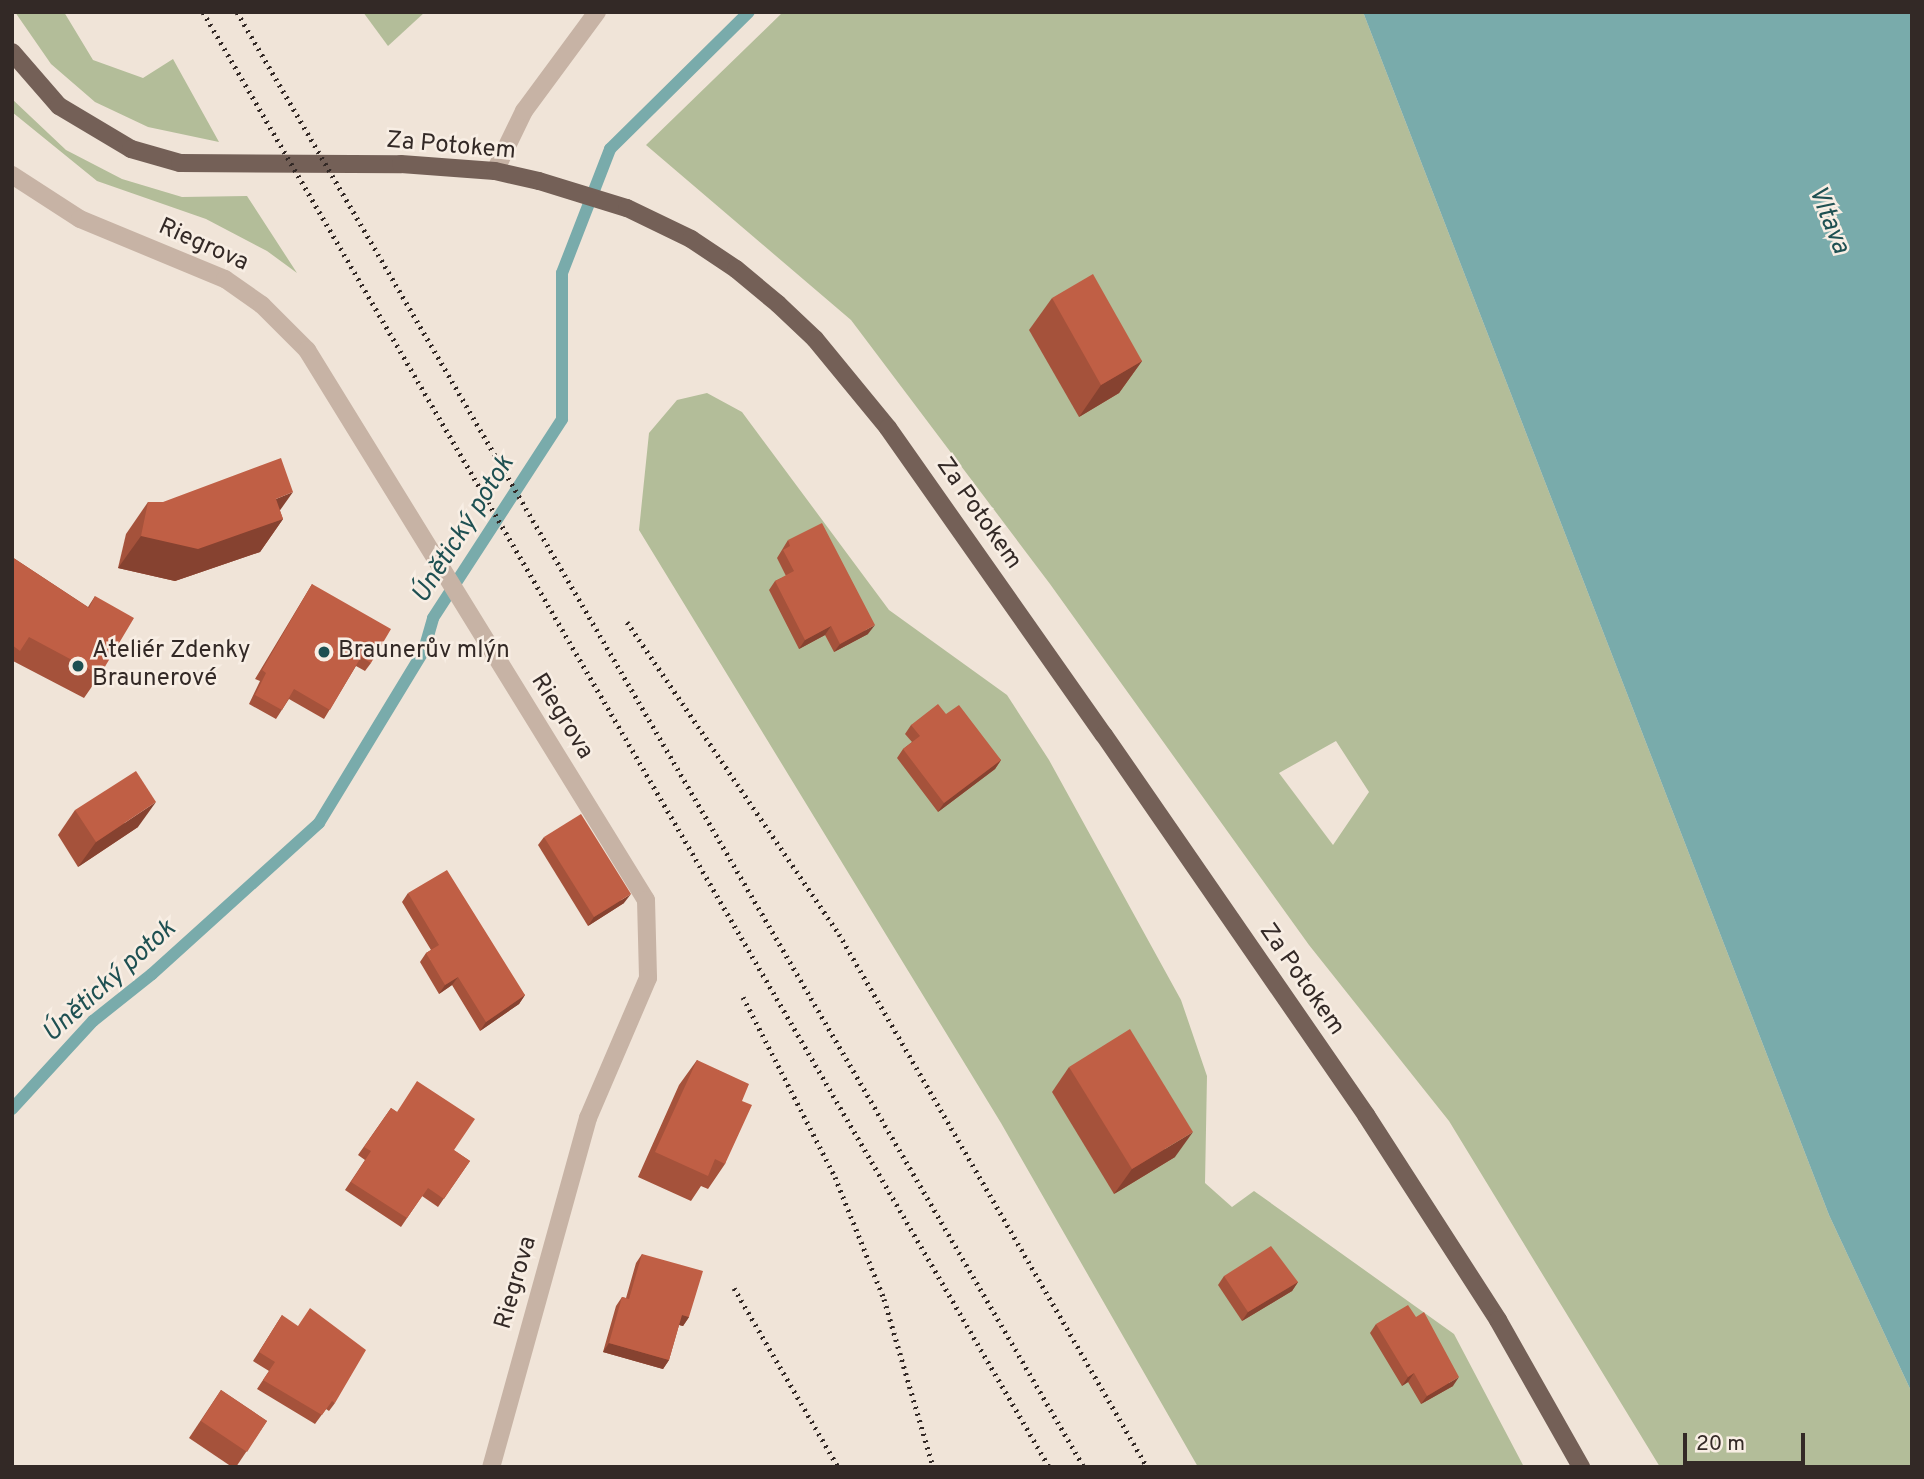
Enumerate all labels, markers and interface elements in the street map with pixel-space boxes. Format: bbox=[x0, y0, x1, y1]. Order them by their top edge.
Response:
street label: Za Potokem bbox=[385, 127, 517, 167]
water label: Vltava bbox=[1800, 181, 1856, 259]
street label: Riegrova bbox=[154, 213, 252, 279]
water label: Únětický potok bbox=[406, 450, 522, 610]
street label: Za Potokem bbox=[929, 453, 1027, 575]
place label: Ateliér Zdenky Braunerové bbox=[92, 638, 250, 694]
place label: Braunerův mlýn bbox=[338, 638, 510, 666]
marker: Braunerův mlýn bbox=[316, 644, 332, 660]
marker: Ateliér Zdenky Braunerové bbox=[70, 658, 86, 674]
street label: Riegrova bbox=[523, 669, 599, 765]
water label: Únětický potok bbox=[37, 914, 183, 1050]
street label: Za Potokem bbox=[1252, 919, 1350, 1041]
street label: Riegrova bbox=[490, 1233, 544, 1333]
scale bar bbox=[1686, 1420, 1808, 1464]
text: 20 m bbox=[1696, 1431, 1745, 1458]

